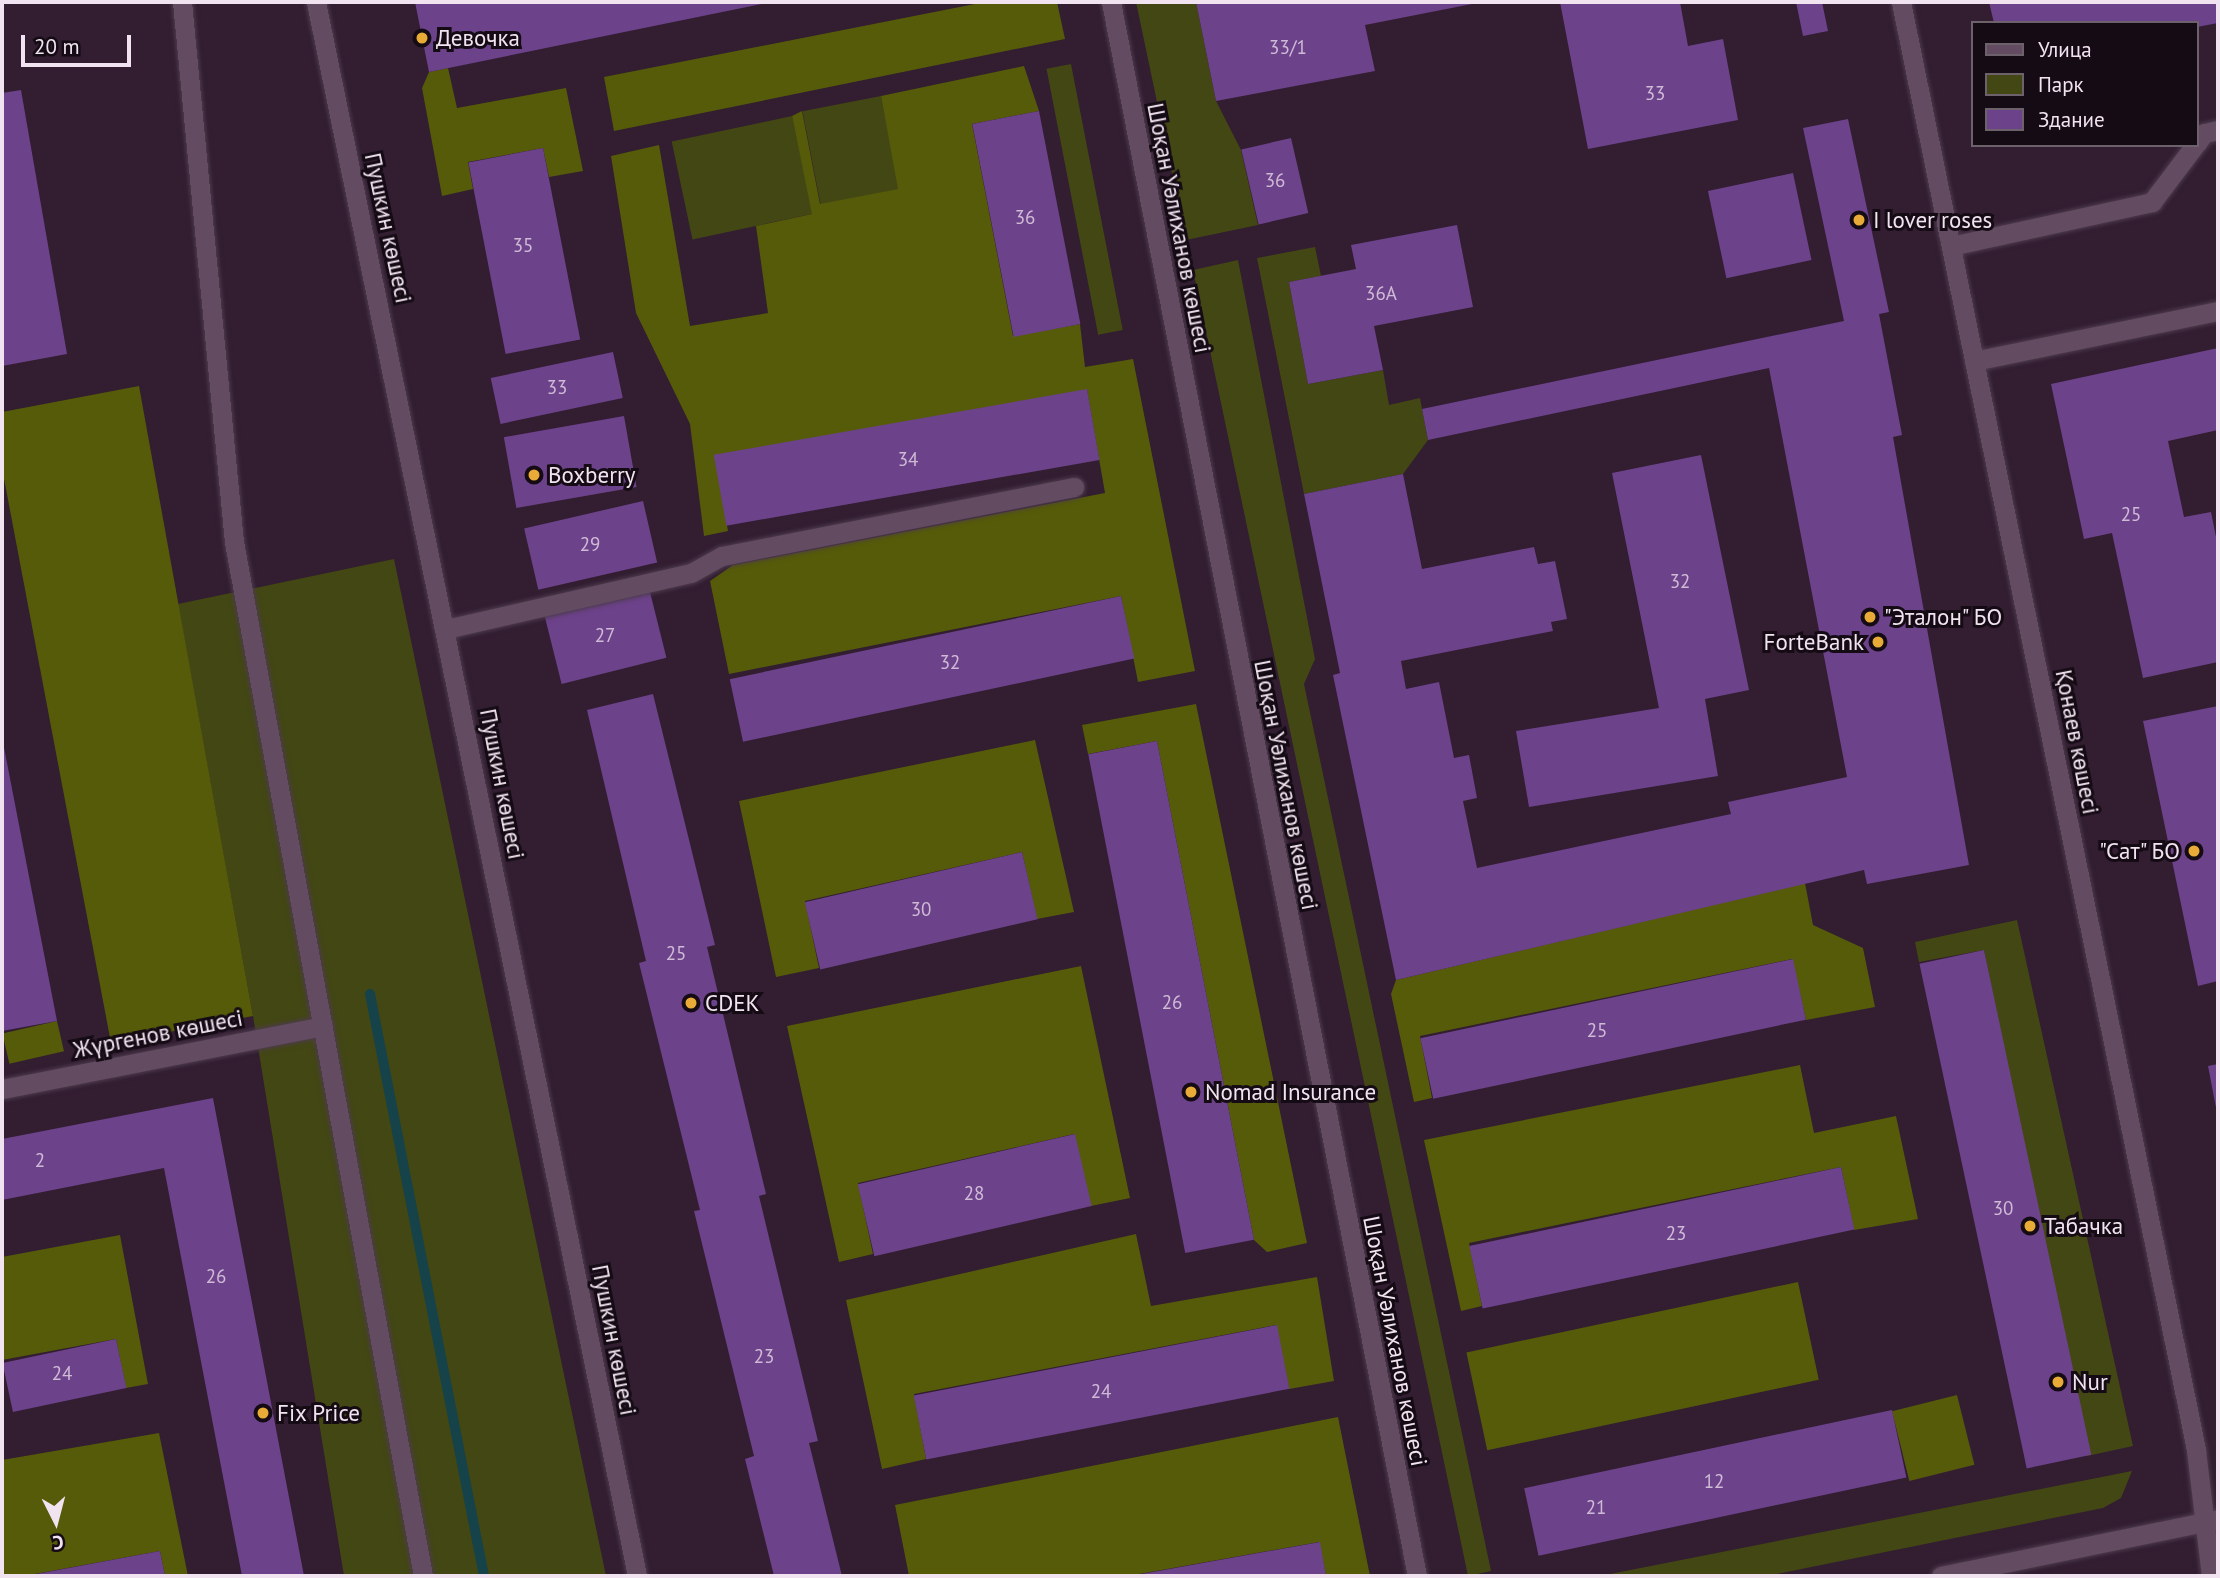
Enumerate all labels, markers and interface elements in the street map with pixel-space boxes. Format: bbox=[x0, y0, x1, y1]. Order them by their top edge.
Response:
scale bar bbox=[24, 21, 135, 65]
legend bbox=[1972, 21, 2199, 147]
place label: Девочка bbox=[436, 24, 520, 52]
marker: Девочка bbox=[414, 30, 430, 46]
text: 20 m bbox=[34, 33, 80, 60]
text: Улица bbox=[2038, 36, 2092, 63]
house number: 33/1 bbox=[1269, 37, 1307, 59]
text: Парк bbox=[2038, 71, 2084, 98]
house number: 33 bbox=[1645, 83, 1665, 105]
street label: Шоқан Уәлиханов көшесі bbox=[1141, 100, 1217, 356]
text: Здание bbox=[2038, 106, 2105, 133]
street label: Пушкин көшесі bbox=[359, 150, 417, 306]
house number: 36 bbox=[1265, 170, 1285, 192]
place label: I lover roses bbox=[1873, 206, 1992, 234]
house number: 36 bbox=[1015, 207, 1035, 229]
marker: I lover roses bbox=[1851, 212, 1867, 228]
house number: 35 bbox=[513, 235, 533, 257]
house number: 36А bbox=[1365, 283, 1397, 305]
house number: 33 bbox=[547, 377, 567, 399]
house number: 34 bbox=[898, 449, 918, 471]
place label: Boxberry bbox=[548, 461, 636, 489]
marker: Boxberry bbox=[526, 467, 542, 483]
house number: 25 bbox=[2121, 504, 2141, 526]
house number: 29 bbox=[580, 534, 600, 556]
house number: 32 bbox=[1670, 571, 1690, 593]
place label: "Эталон" БО bbox=[1884, 603, 2004, 631]
marker: "Эталон" БО bbox=[1862, 609, 1878, 625]
house number: 27 bbox=[595, 625, 615, 647]
place label: ForteBank bbox=[1764, 628, 1864, 656]
marker: ForteBank bbox=[1870, 634, 1886, 650]
house number: 32 bbox=[940, 652, 960, 674]
street label: Шоқан Уәлиханов көшесі bbox=[1248, 657, 1324, 913]
street label: Қонаев көшесі bbox=[2049, 667, 2105, 817]
street label: Пушкин көшесі bbox=[474, 706, 530, 862]
place label: "Сат" БО bbox=[2097, 837, 2180, 865]
marker: "Сат" БО bbox=[2186, 843, 2202, 859]
house number: 30 bbox=[911, 899, 931, 921]
house number: 25 bbox=[666, 943, 686, 965]
place label: CDEK bbox=[705, 989, 760, 1017]
house number: 26 bbox=[1162, 992, 1182, 1014]
marker: CDEK bbox=[683, 995, 699, 1011]
street label: Жүргенов көшесі bbox=[71, 1004, 245, 1064]
house number: 25 bbox=[1587, 1020, 1607, 1042]
place label: Nomad Insurance bbox=[1205, 1078, 1376, 1106]
marker: Nomad Insurance bbox=[1183, 1084, 1199, 1100]
house number: 2 bbox=[35, 1150, 45, 1172]
house number: 28 bbox=[964, 1183, 984, 1205]
house number: 30 bbox=[1993, 1198, 2013, 1220]
place label: Табачка bbox=[2044, 1212, 2123, 1240]
street label: Шоқан Уәлиханов көшесі bbox=[1357, 1213, 1433, 1469]
marker: Табачка bbox=[2022, 1218, 2038, 1234]
house number: 23 bbox=[1666, 1223, 1686, 1245]
street label: Пушкин көшесі bbox=[586, 1262, 642, 1418]
house number: 26 bbox=[206, 1266, 226, 1288]
house number: 23 bbox=[754, 1346, 774, 1368]
house number: 24 bbox=[52, 1363, 72, 1385]
place label: Nur bbox=[2072, 1368, 2108, 1396]
marker: Nur bbox=[2050, 1374, 2066, 1390]
house number: 24 bbox=[1091, 1381, 1111, 1403]
place label: Fix Price bbox=[277, 1399, 361, 1427]
marker: Fix Price bbox=[255, 1405, 271, 1421]
house number: 12 bbox=[1704, 1471, 1724, 1493]
north arrow bbox=[21, 1487, 91, 1557]
house number: 21 bbox=[1586, 1497, 1606, 1519]
text: С bbox=[52, 1530, 65, 1555]

